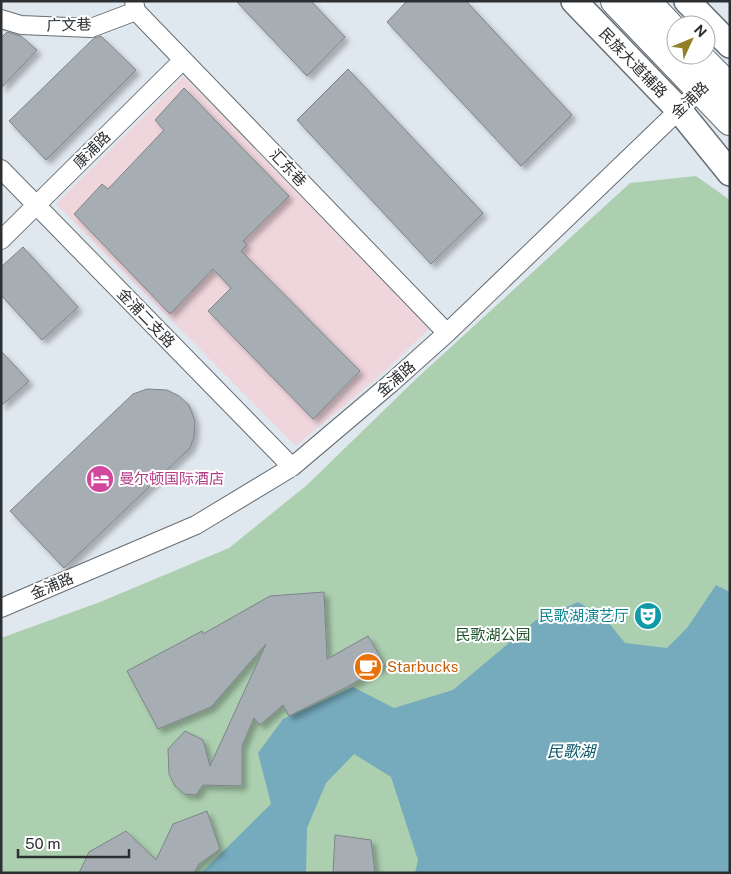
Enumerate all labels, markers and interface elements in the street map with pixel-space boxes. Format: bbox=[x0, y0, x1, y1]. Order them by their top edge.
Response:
north arrow bbox=[666, 15, 716, 65]
street label: 广文巷 bbox=[46, 16, 92, 33]
text: N bbox=[691, 21, 710, 40]
street label: 民族大道辅路 bbox=[596, 24, 671, 101]
street label: 金浦路 bbox=[668, 78, 712, 121]
street label: 康浦路 bbox=[70, 128, 114, 172]
street label: 汇东巷 bbox=[267, 146, 310, 190]
street label: 金浦二支路 bbox=[114, 285, 179, 351]
street label: 金浦路 bbox=[373, 357, 418, 400]
hotel icon: 曼尔顿国际酒店 bbox=[85, 464, 115, 494]
place label: 曼尔顿国际酒店 bbox=[119, 470, 224, 487]
street label: 金浦路 bbox=[28, 569, 76, 602]
theatre icon: 民歌湖演艺厅 bbox=[633, 601, 663, 631]
place label: 民歌湖演艺厅 bbox=[539, 607, 629, 624]
park label: 民歌湖公园 bbox=[455, 626, 531, 643]
cafe icon: Starbucks bbox=[353, 652, 383, 682]
place label: Starbucks bbox=[387, 658, 458, 675]
water label: 民歌湖 bbox=[547, 742, 598, 761]
scale bar bbox=[18, 826, 129, 858]
text: 50 m bbox=[25, 835, 60, 852]

